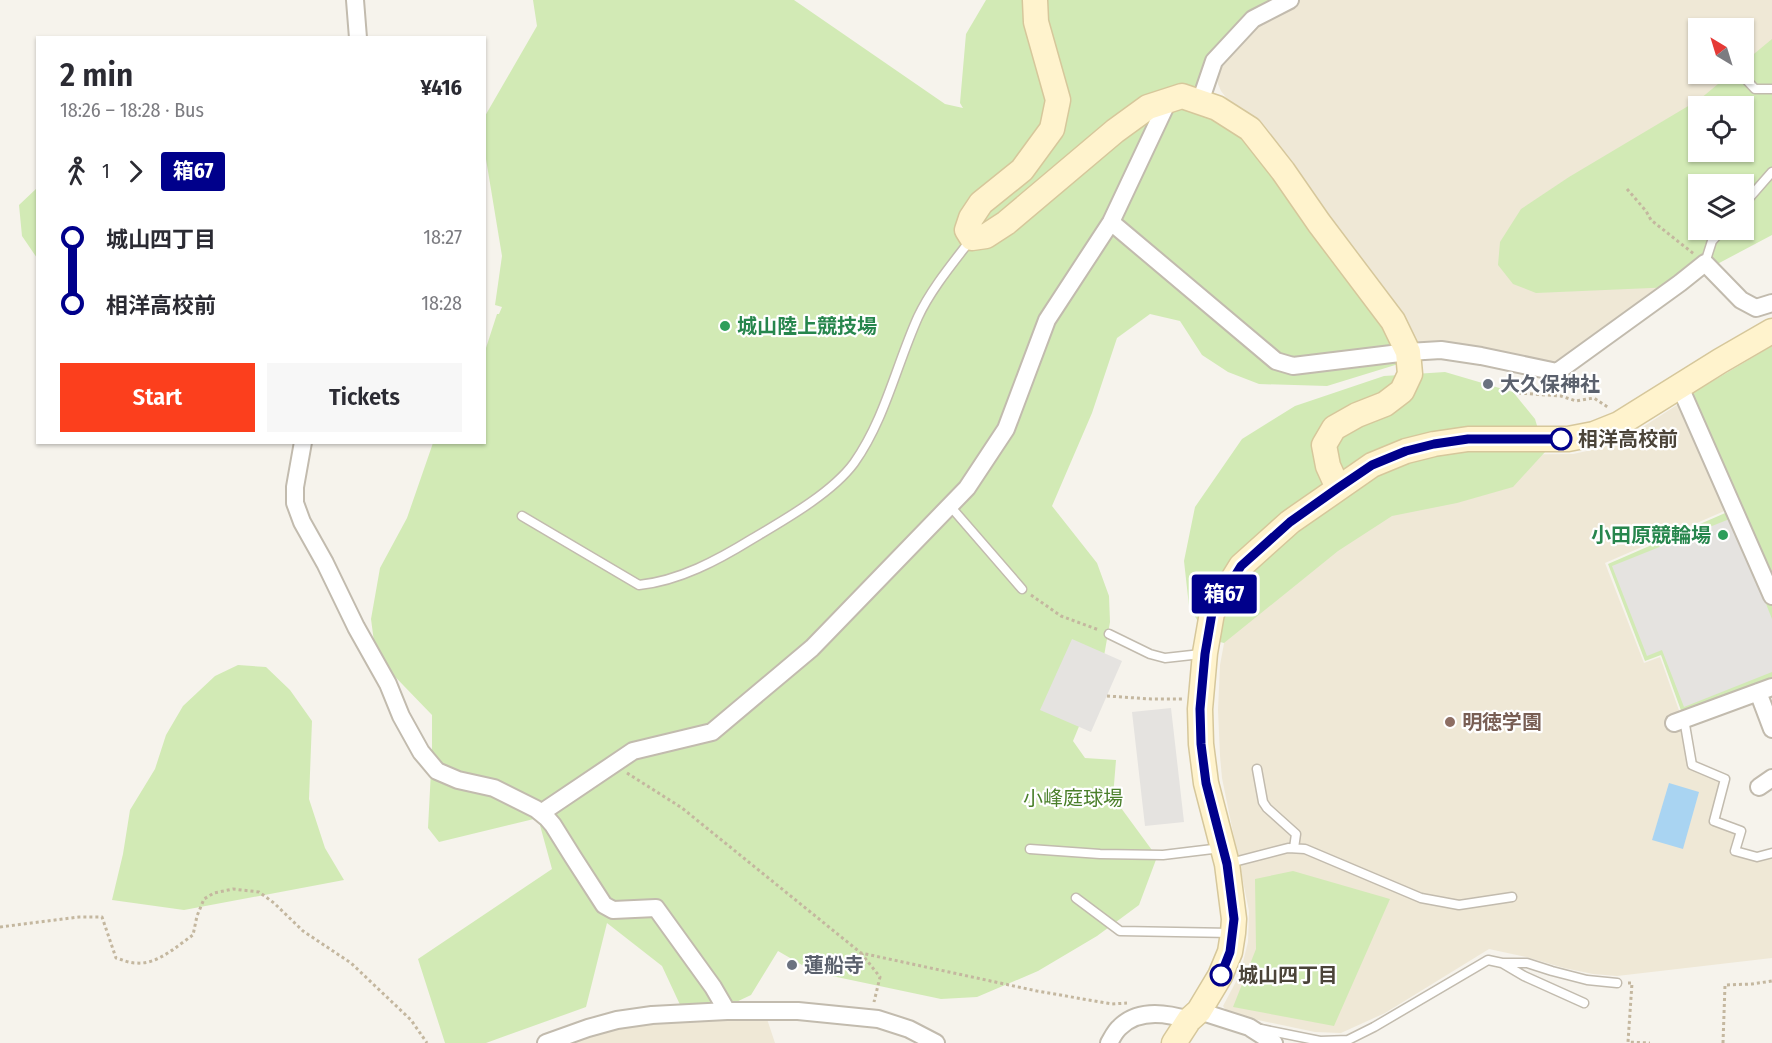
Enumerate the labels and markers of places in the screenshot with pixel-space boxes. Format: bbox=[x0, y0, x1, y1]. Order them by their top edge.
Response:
place label: 城山陸上競技場 bbox=[737, 314, 877, 338]
marker: 城山陸上競技場 bbox=[718, 319, 732, 333]
place label: 大久保神社 bbox=[1500, 372, 1600, 396]
marker: 大久保神社 bbox=[1481, 377, 1495, 391]
place label: 相洋高校前 bbox=[1578, 427, 1678, 451]
marker: 相洋高校前 bbox=[1550, 428, 1572, 450]
place label: 小田原競輪場 bbox=[1591, 523, 1711, 547]
marker: 小田原競輪場 bbox=[1716, 528, 1730, 542]
place label: 明徳学園 bbox=[1462, 710, 1542, 734]
marker: 明徳学園 bbox=[1443, 715, 1457, 729]
place label: 蓮船寺 bbox=[804, 953, 864, 977]
marker: 蓮船寺 bbox=[785, 958, 799, 972]
place label: 城山四丁目 bbox=[1238, 963, 1338, 987]
marker: 城山四丁目 bbox=[1210, 964, 1232, 986]

